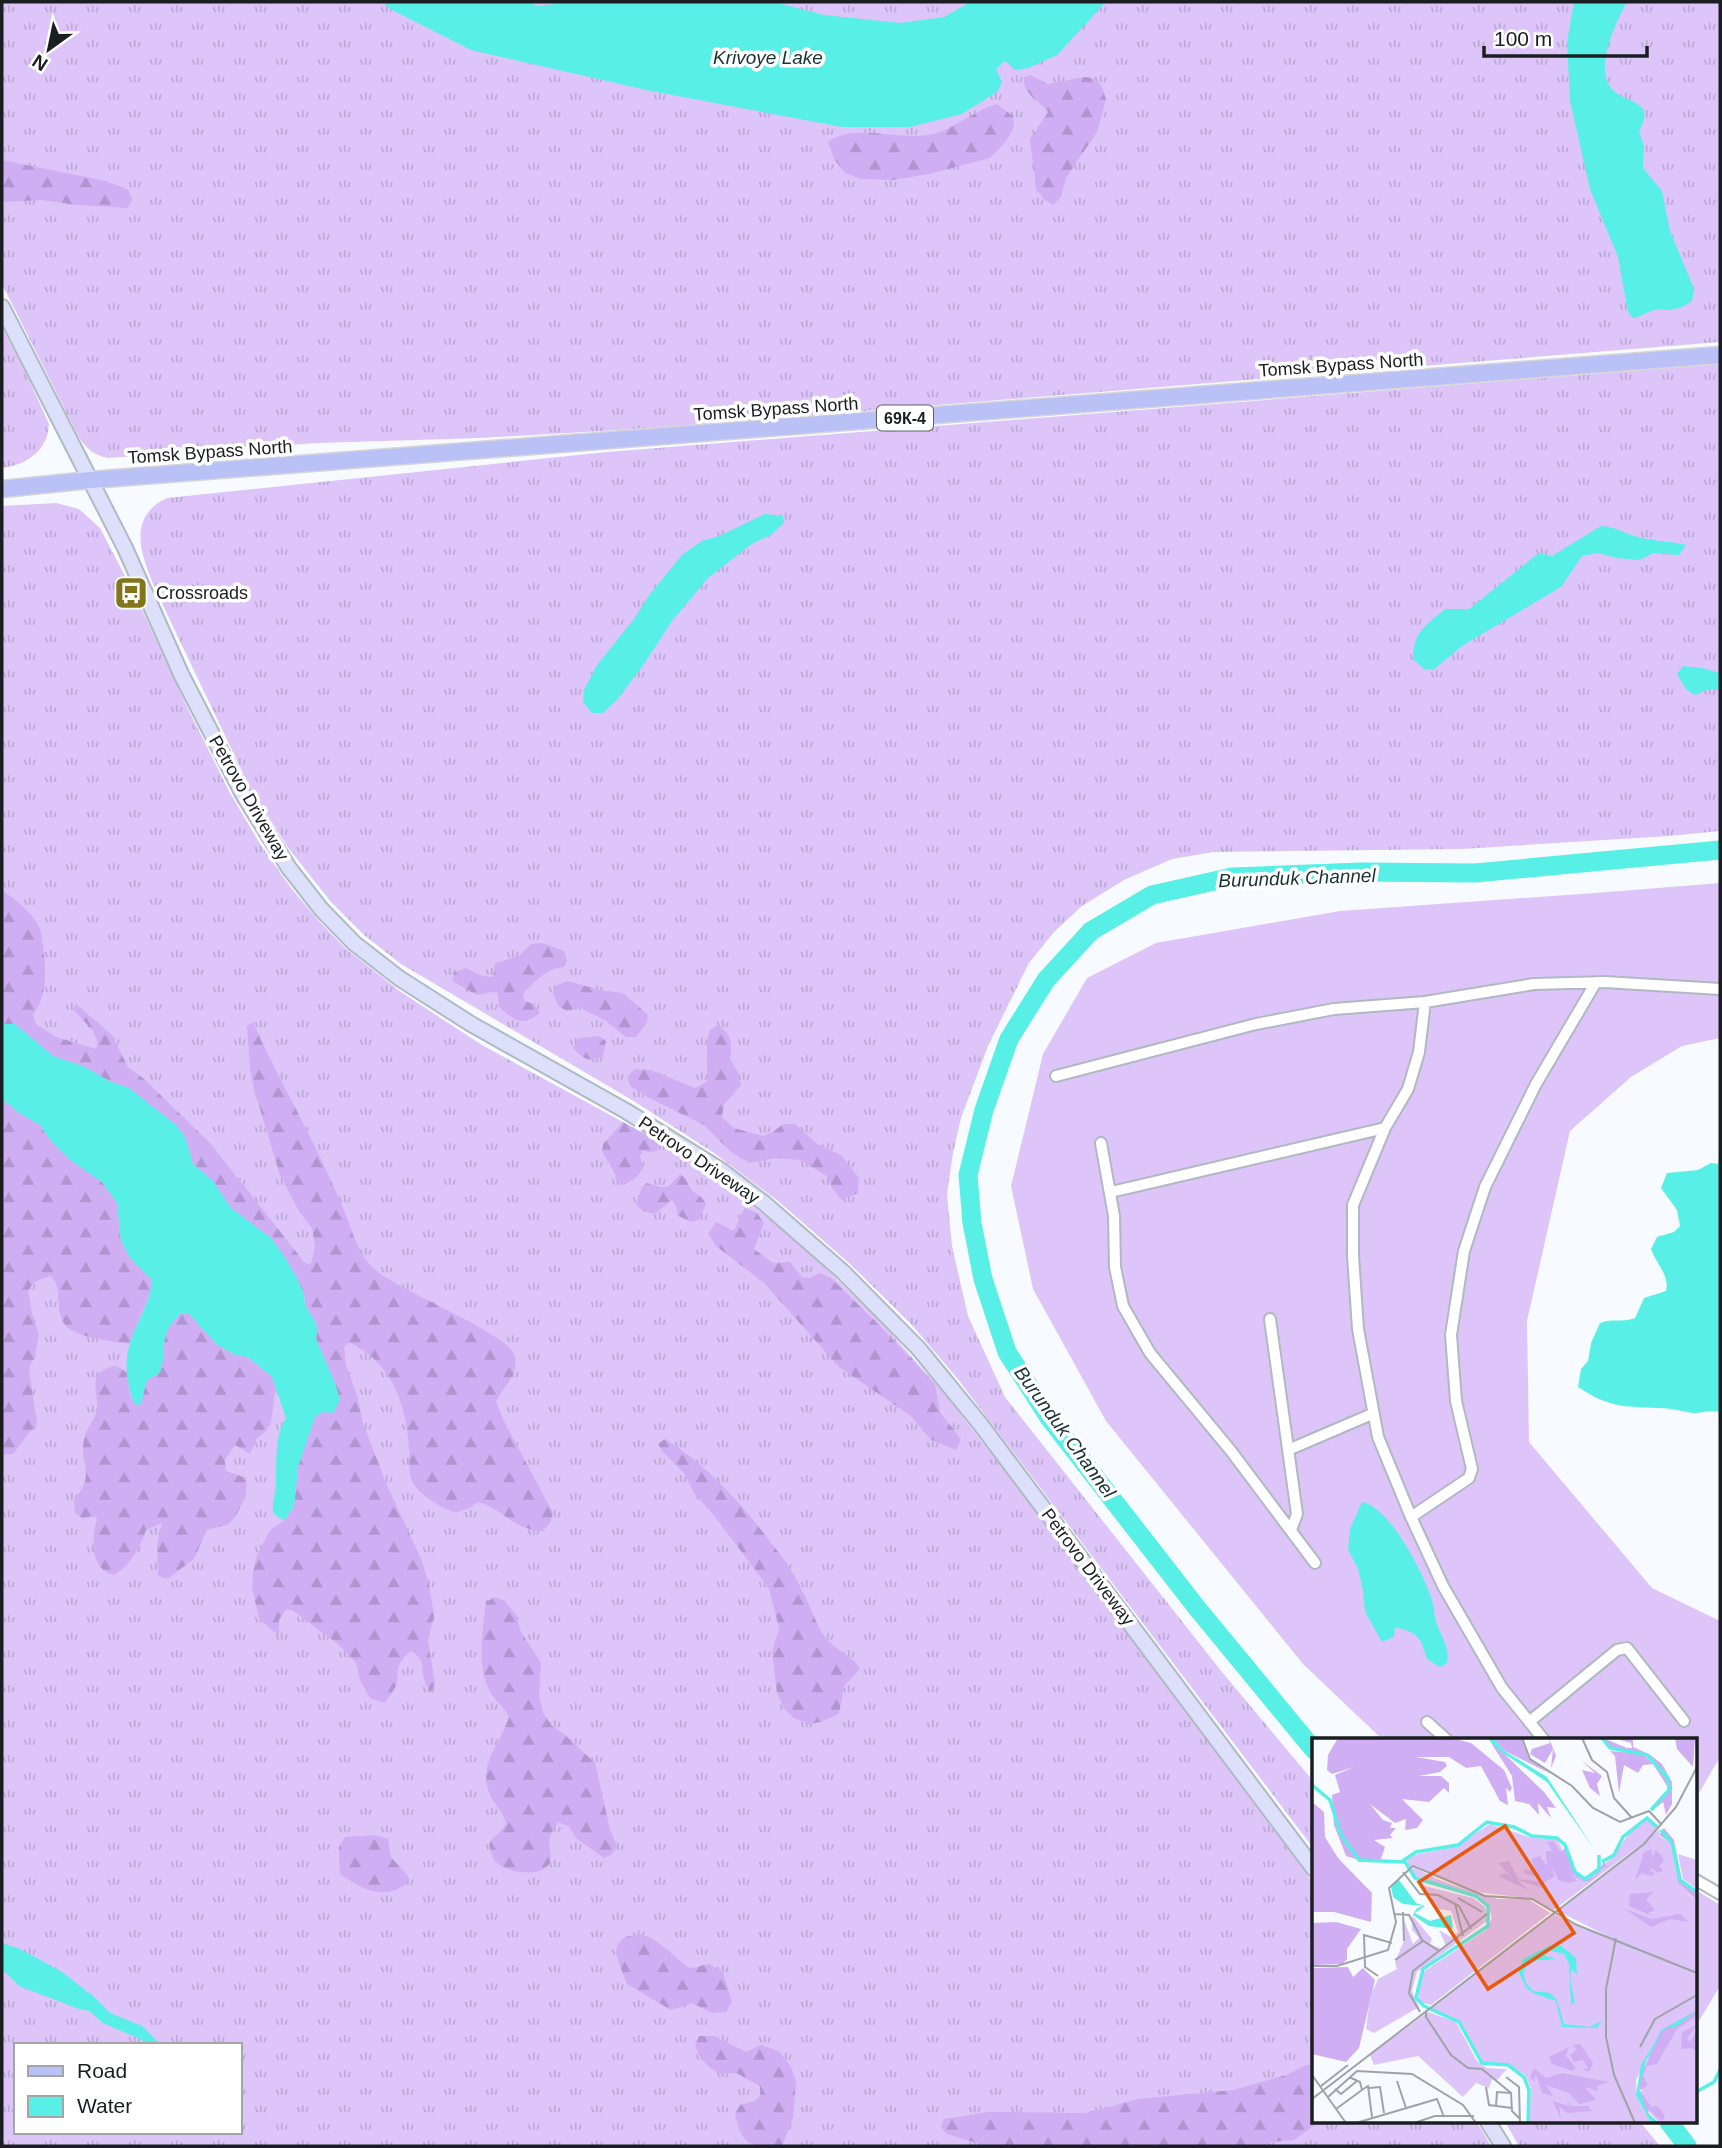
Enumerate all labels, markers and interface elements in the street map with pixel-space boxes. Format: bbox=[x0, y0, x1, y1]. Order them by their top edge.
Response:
north arrow bbox=[14, 14, 84, 84]
scale bar bbox=[1484, 14, 1647, 58]
text: 100 m bbox=[1494, 27, 1552, 50]
water label: Krivoye Lake bbox=[713, 47, 823, 68]
text: N bbox=[29, 50, 51, 75]
street label: Tomsk Bypass North bbox=[1258, 349, 1424, 381]
street label: Tomsk Bypass North bbox=[693, 393, 859, 425]
road number: 69К-4 bbox=[877, 406, 933, 430]
street label: Tomsk Bypass North bbox=[127, 436, 293, 468]
bus stop icon: Crossroads bbox=[112, 574, 150, 612]
place label: Crossroads bbox=[156, 583, 248, 603]
street label: Petrovo Driveway bbox=[205, 732, 293, 864]
water label: Burunduk Channel bbox=[1218, 865, 1377, 891]
street label: Petrovo Driveway bbox=[635, 1112, 763, 1208]
water label: Burunduk Channel bbox=[1010, 1362, 1120, 1502]
street label: Petrovo Driveway bbox=[1038, 1505, 1138, 1629]
inset map bbox=[1312, 1738, 1698, 2124]
legend bbox=[14, 2043, 242, 2134]
text: Road bbox=[77, 2059, 127, 2082]
text: Water bbox=[77, 2094, 132, 2117]

